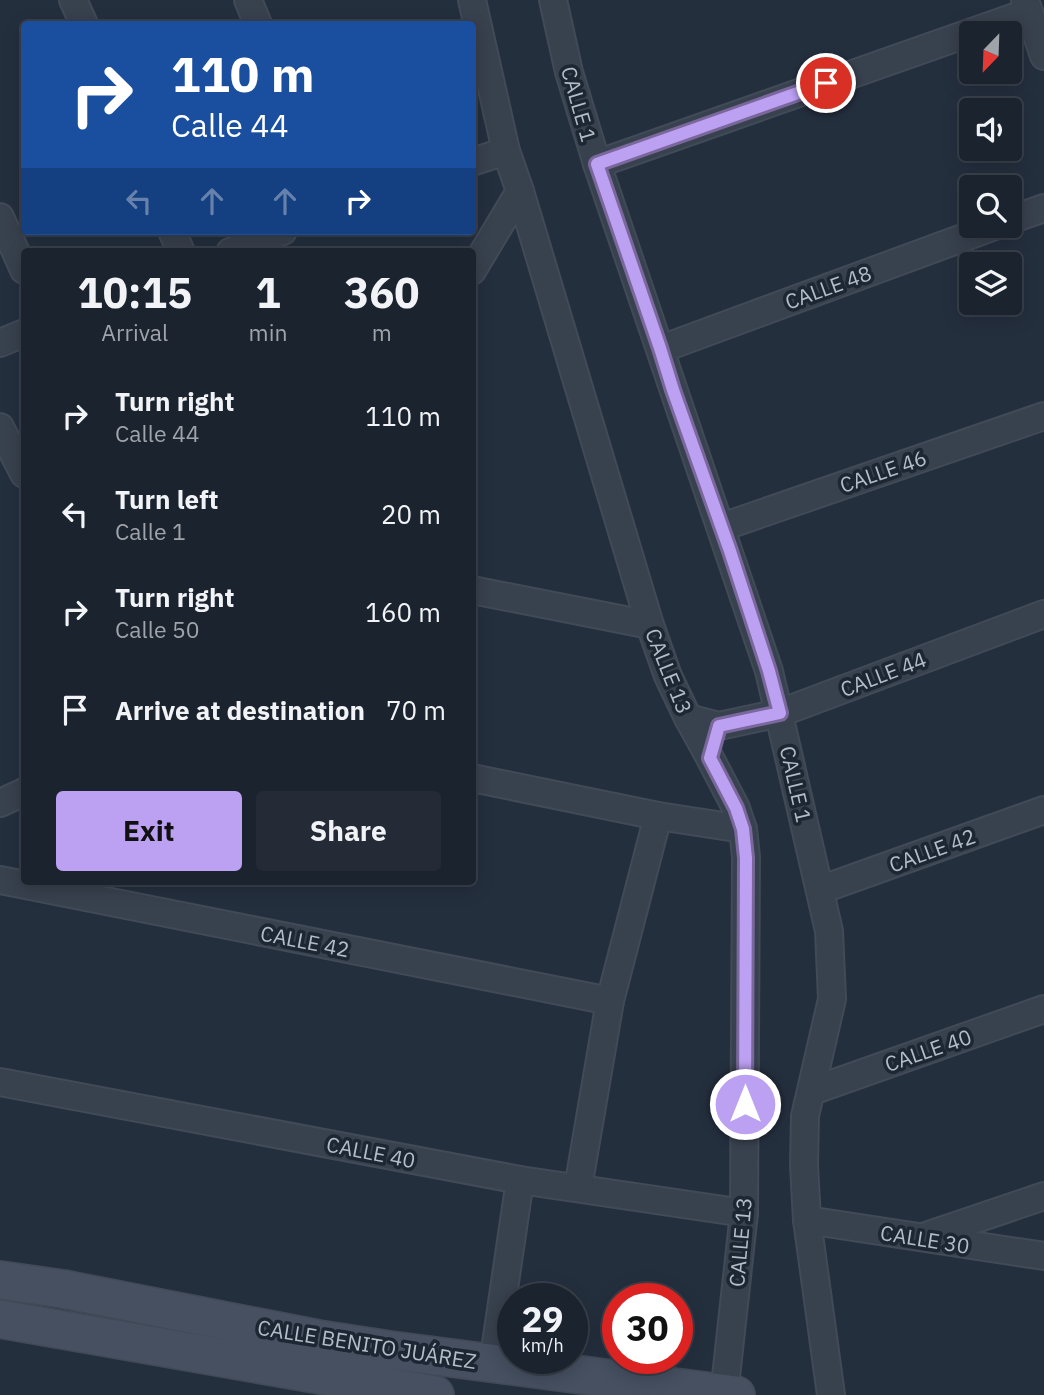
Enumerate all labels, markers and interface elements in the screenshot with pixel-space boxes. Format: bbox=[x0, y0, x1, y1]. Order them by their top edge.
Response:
north arrow bbox=[959, 21, 1022, 84]
map controls bbox=[959, 21, 1022, 315]
text: 110 m bbox=[171, 42, 315, 105]
icon: right bbox=[56, 49, 147, 140]
pin bbox=[796, 53, 856, 113]
street label: CALLE 1 bbox=[555, 63, 603, 145]
icon: arrive bbox=[807, 64, 845, 102]
button: sound bbox=[959, 98, 1022, 161]
text: Calle 44 bbox=[171, 104, 289, 146]
button: search bbox=[959, 175, 1022, 238]
icon: left bbox=[120, 182, 158, 220]
icon: ahead bbox=[193, 182, 231, 220]
icon: ahead bbox=[266, 182, 304, 220]
icon: right bbox=[339, 182, 377, 220]
button: layers bbox=[959, 252, 1022, 315]
street label: CALLE 48 bbox=[781, 258, 875, 316]
text: 10:15 bbox=[77, 265, 192, 320]
text: 1 bbox=[255, 265, 281, 320]
text: 360 bbox=[344, 265, 420, 320]
text: Arrival bbox=[101, 317, 168, 347]
text: min bbox=[249, 317, 287, 347]
text: m bbox=[372, 317, 392, 347]
text: Turn right bbox=[115, 384, 234, 418]
icon: right bbox=[56, 397, 94, 435]
text: 110 m bbox=[365, 399, 441, 433]
text: Calle 44 bbox=[115, 418, 200, 448]
street label: CALLE 46 bbox=[836, 443, 930, 499]
text: Turn left bbox=[115, 482, 218, 516]
icon: left bbox=[56, 495, 94, 533]
text: 20 m bbox=[381, 497, 441, 531]
text: Calle 1 bbox=[115, 516, 186, 546]
text: Turn right bbox=[115, 580, 234, 614]
icon: right bbox=[56, 593, 94, 631]
text: 160 m bbox=[365, 595, 441, 629]
text: Calle 50 bbox=[115, 614, 200, 644]
street label: CALLE 13 bbox=[639, 624, 699, 718]
street label: CALLE 44 bbox=[836, 645, 930, 703]
icon: arrive bbox=[56, 691, 94, 729]
text: Arrive at destination bbox=[115, 693, 365, 727]
text: 70 m bbox=[386, 693, 446, 727]
street label: CALLE 1 bbox=[774, 743, 818, 825]
button: Exit bbox=[56, 791, 242, 871]
button: Share bbox=[256, 791, 441, 871]
street label: CALLE 42 bbox=[885, 821, 979, 879]
street label: CALLE 42 bbox=[258, 919, 352, 963]
street label: CALLE 40 bbox=[881, 1022, 975, 1078]
position arrow bbox=[708, 1067, 782, 1141]
street label: CALLE 40 bbox=[324, 1130, 418, 1174]
street label: CALLE 13 bbox=[722, 1196, 758, 1288]
street label: CALLE 30 bbox=[878, 1218, 972, 1260]
speed limit sign: 30 bbox=[602, 1283, 693, 1374]
text: 29 bbox=[521, 1296, 564, 1342]
street label: CALLE BENITO JUÁREZ bbox=[256, 1313, 478, 1375]
text: km/h bbox=[521, 1334, 564, 1357]

